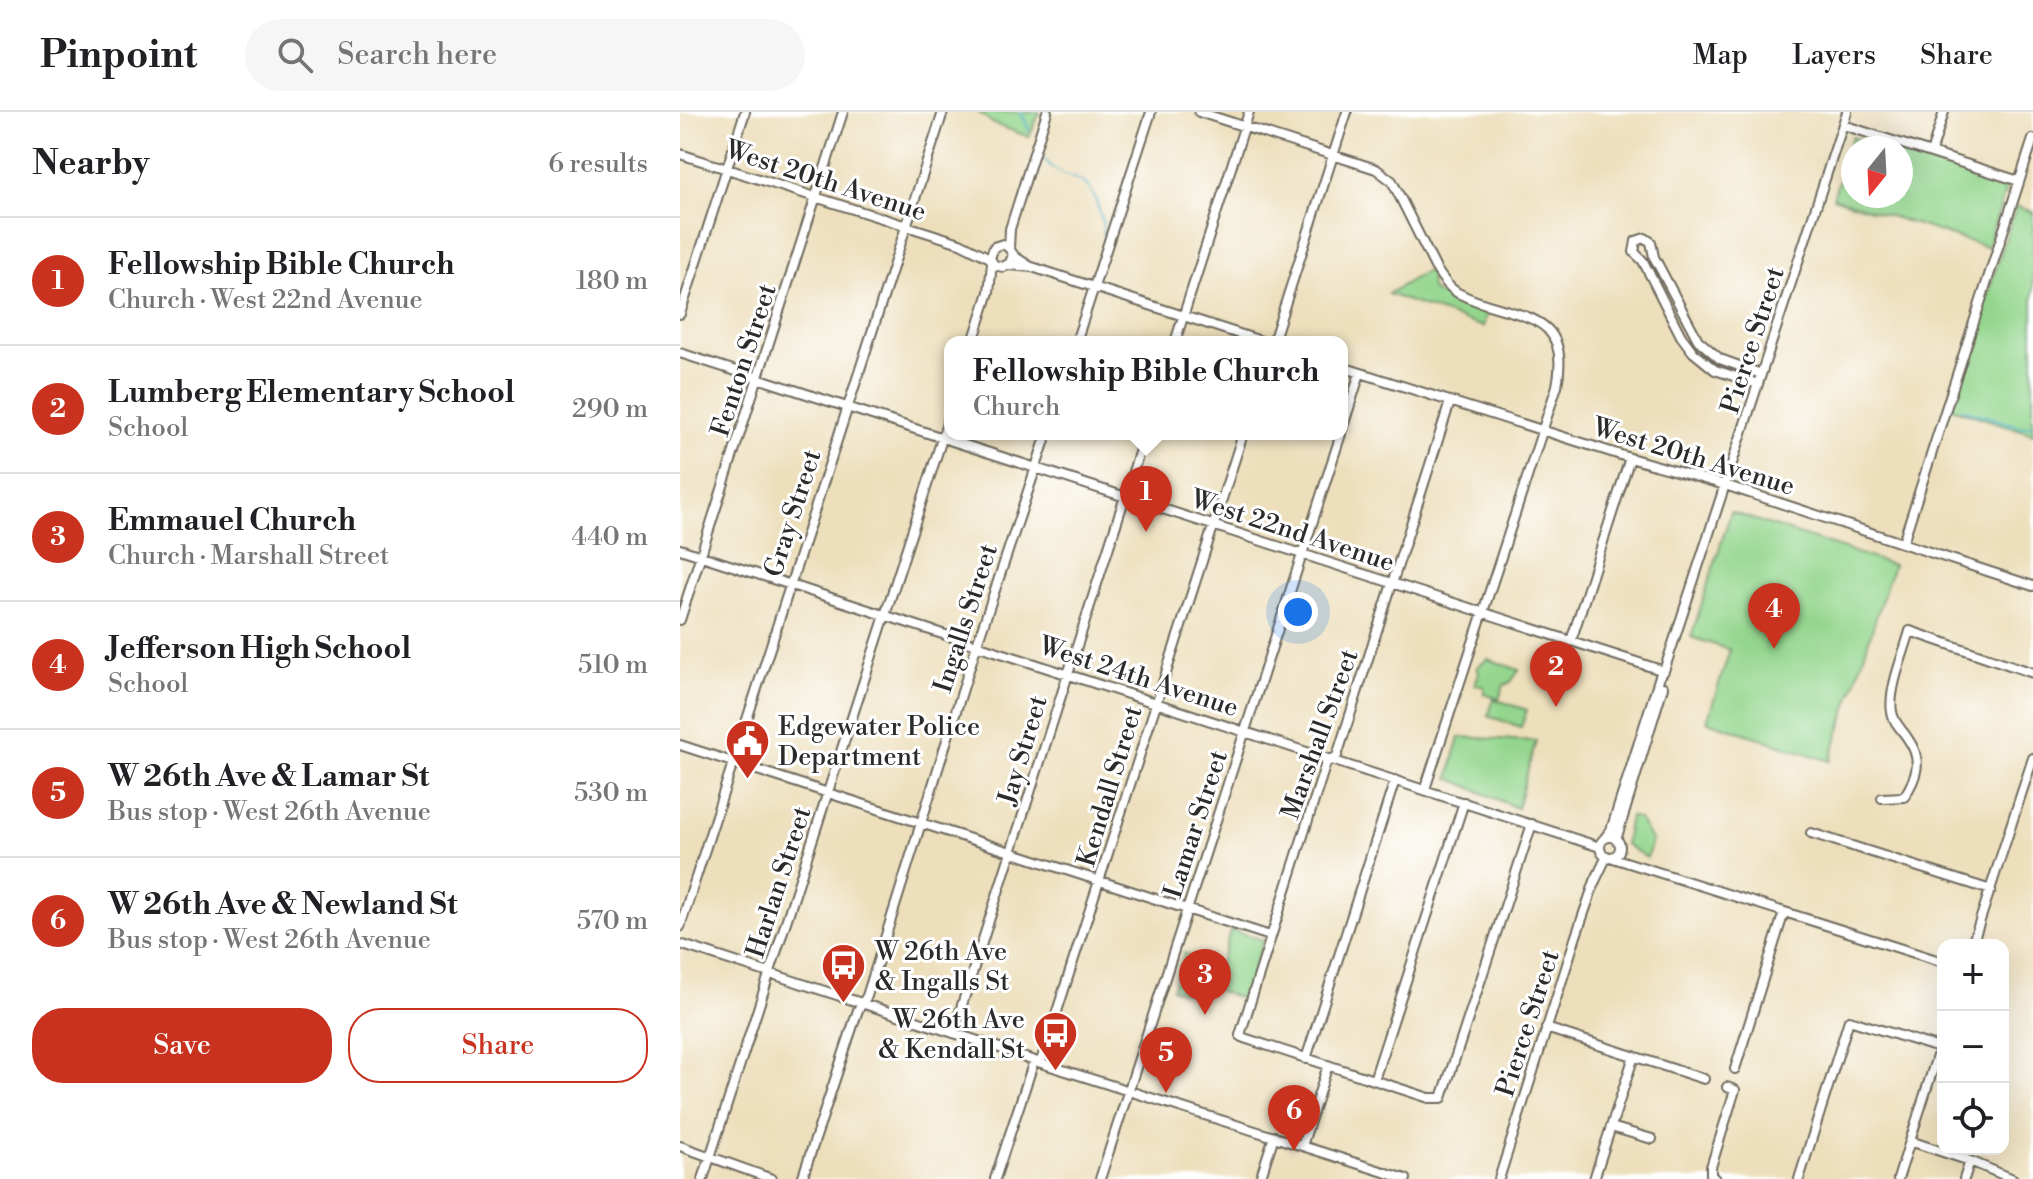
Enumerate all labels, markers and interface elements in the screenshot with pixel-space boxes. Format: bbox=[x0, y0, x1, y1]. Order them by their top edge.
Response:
search box bbox=[245, 19, 805, 91]
text: Pinpoint bbox=[40, 32, 197, 79]
icon: search bbox=[273, 33, 317, 77]
text: Search here bbox=[337, 36, 497, 74]
text: Map bbox=[1693, 38, 1748, 73]
text: Layers bbox=[1792, 38, 1876, 73]
text: Share bbox=[1920, 38, 1993, 73]
street label: West 20th Avenue bbox=[720, 133, 930, 229]
north arrow bbox=[1841, 136, 1913, 208]
text: Nearby bbox=[32, 143, 150, 185]
text: 6 results bbox=[548, 148, 648, 180]
text: Fellowship Bible Church bbox=[108, 246, 455, 284]
street label: Pierce Street bbox=[1714, 263, 1792, 418]
text: 1 bbox=[52, 265, 64, 297]
text: 180 m bbox=[576, 265, 648, 297]
street label: Fenton Street bbox=[704, 280, 784, 441]
text: Church · West 22nd Avenue bbox=[108, 284, 423, 316]
popup bbox=[944, 336, 1348, 440]
text: Fellowship Bible Church bbox=[973, 353, 1319, 391]
text: Lumberg Elementary School bbox=[108, 374, 515, 412]
text: Church bbox=[973, 391, 1060, 423]
text: 2 bbox=[50, 393, 66, 425]
text: 290 m bbox=[572, 393, 648, 425]
street label: West 20th Avenue bbox=[1588, 411, 1798, 503]
text: School bbox=[108, 412, 188, 444]
street label: Gray Street bbox=[757, 446, 829, 581]
pin: 1 bbox=[1120, 466, 1172, 532]
street label: West 22nd Avenue bbox=[1186, 483, 1399, 579]
text: Emmauel Church bbox=[108, 502, 356, 540]
text: 3 bbox=[50, 521, 66, 553]
text: 440 m bbox=[571, 521, 648, 553]
text: Church · Marshall Street bbox=[108, 540, 389, 572]
street label: Ingalls Street bbox=[927, 540, 1005, 697]
pin: 4 bbox=[1748, 583, 1800, 649]
your location bbox=[1278, 592, 1318, 632]
street label: West 24th Avenue bbox=[1034, 629, 1242, 724]
text: Jefferson High School bbox=[108, 630, 411, 668]
pin: 2 bbox=[1530, 641, 1582, 707]
street label: Marshall Street bbox=[1274, 645, 1366, 824]
text: 4 bbox=[49, 649, 67, 681]
text: 510 m bbox=[578, 649, 648, 681]
text: School bbox=[108, 668, 188, 700]
street label: Jay Street bbox=[991, 692, 1055, 810]
street label: Kendall Street bbox=[1070, 702, 1150, 871]
place label: Edgewater Police Department bbox=[778, 711, 980, 773]
public building icon: Edgewater Police Department bbox=[723, 717, 771, 780]
street label: Lamar Street bbox=[1157, 746, 1235, 902]
text: W 26th Ave & Lamar St bbox=[108, 758, 429, 796]
text: 5 bbox=[50, 777, 66, 809]
text: 530 m bbox=[574, 777, 648, 809]
text: Bus stop · West 26th Avenue bbox=[108, 796, 431, 828]
street label: Harlan Street bbox=[739, 803, 818, 962]
text: W 26th Ave & Newland St bbox=[108, 886, 458, 924]
text: 6 bbox=[50, 905, 66, 937]
text: 570 m bbox=[577, 905, 648, 937]
text: Bus stop · West 26th Avenue bbox=[108, 924, 431, 956]
place label: W 26th Ave & Ingalls St bbox=[874, 936, 1009, 998]
map controls bbox=[1937, 939, 2009, 1155]
button: + bbox=[1937, 939, 2009, 1011]
bus stop icon: W 26th Ave & Ingalls St bbox=[820, 942, 868, 1005]
street label: Pierce Street bbox=[1489, 946, 1567, 1101]
pin: 3 bbox=[1179, 949, 1231, 1015]
place label: W 26th Ave & Kendall St bbox=[879, 1004, 1025, 1066]
button: Save bbox=[32, 1008, 332, 1083]
button: Share bbox=[348, 1008, 648, 1083]
bus stop icon: W 26th Ave & Kendall St bbox=[1032, 1010, 1080, 1073]
button: − bbox=[1937, 1011, 2009, 1083]
pin: 5 bbox=[1140, 1027, 1192, 1093]
button: locate bbox=[1937, 1083, 2009, 1155]
pin: 6 bbox=[1268, 1085, 1320, 1151]

